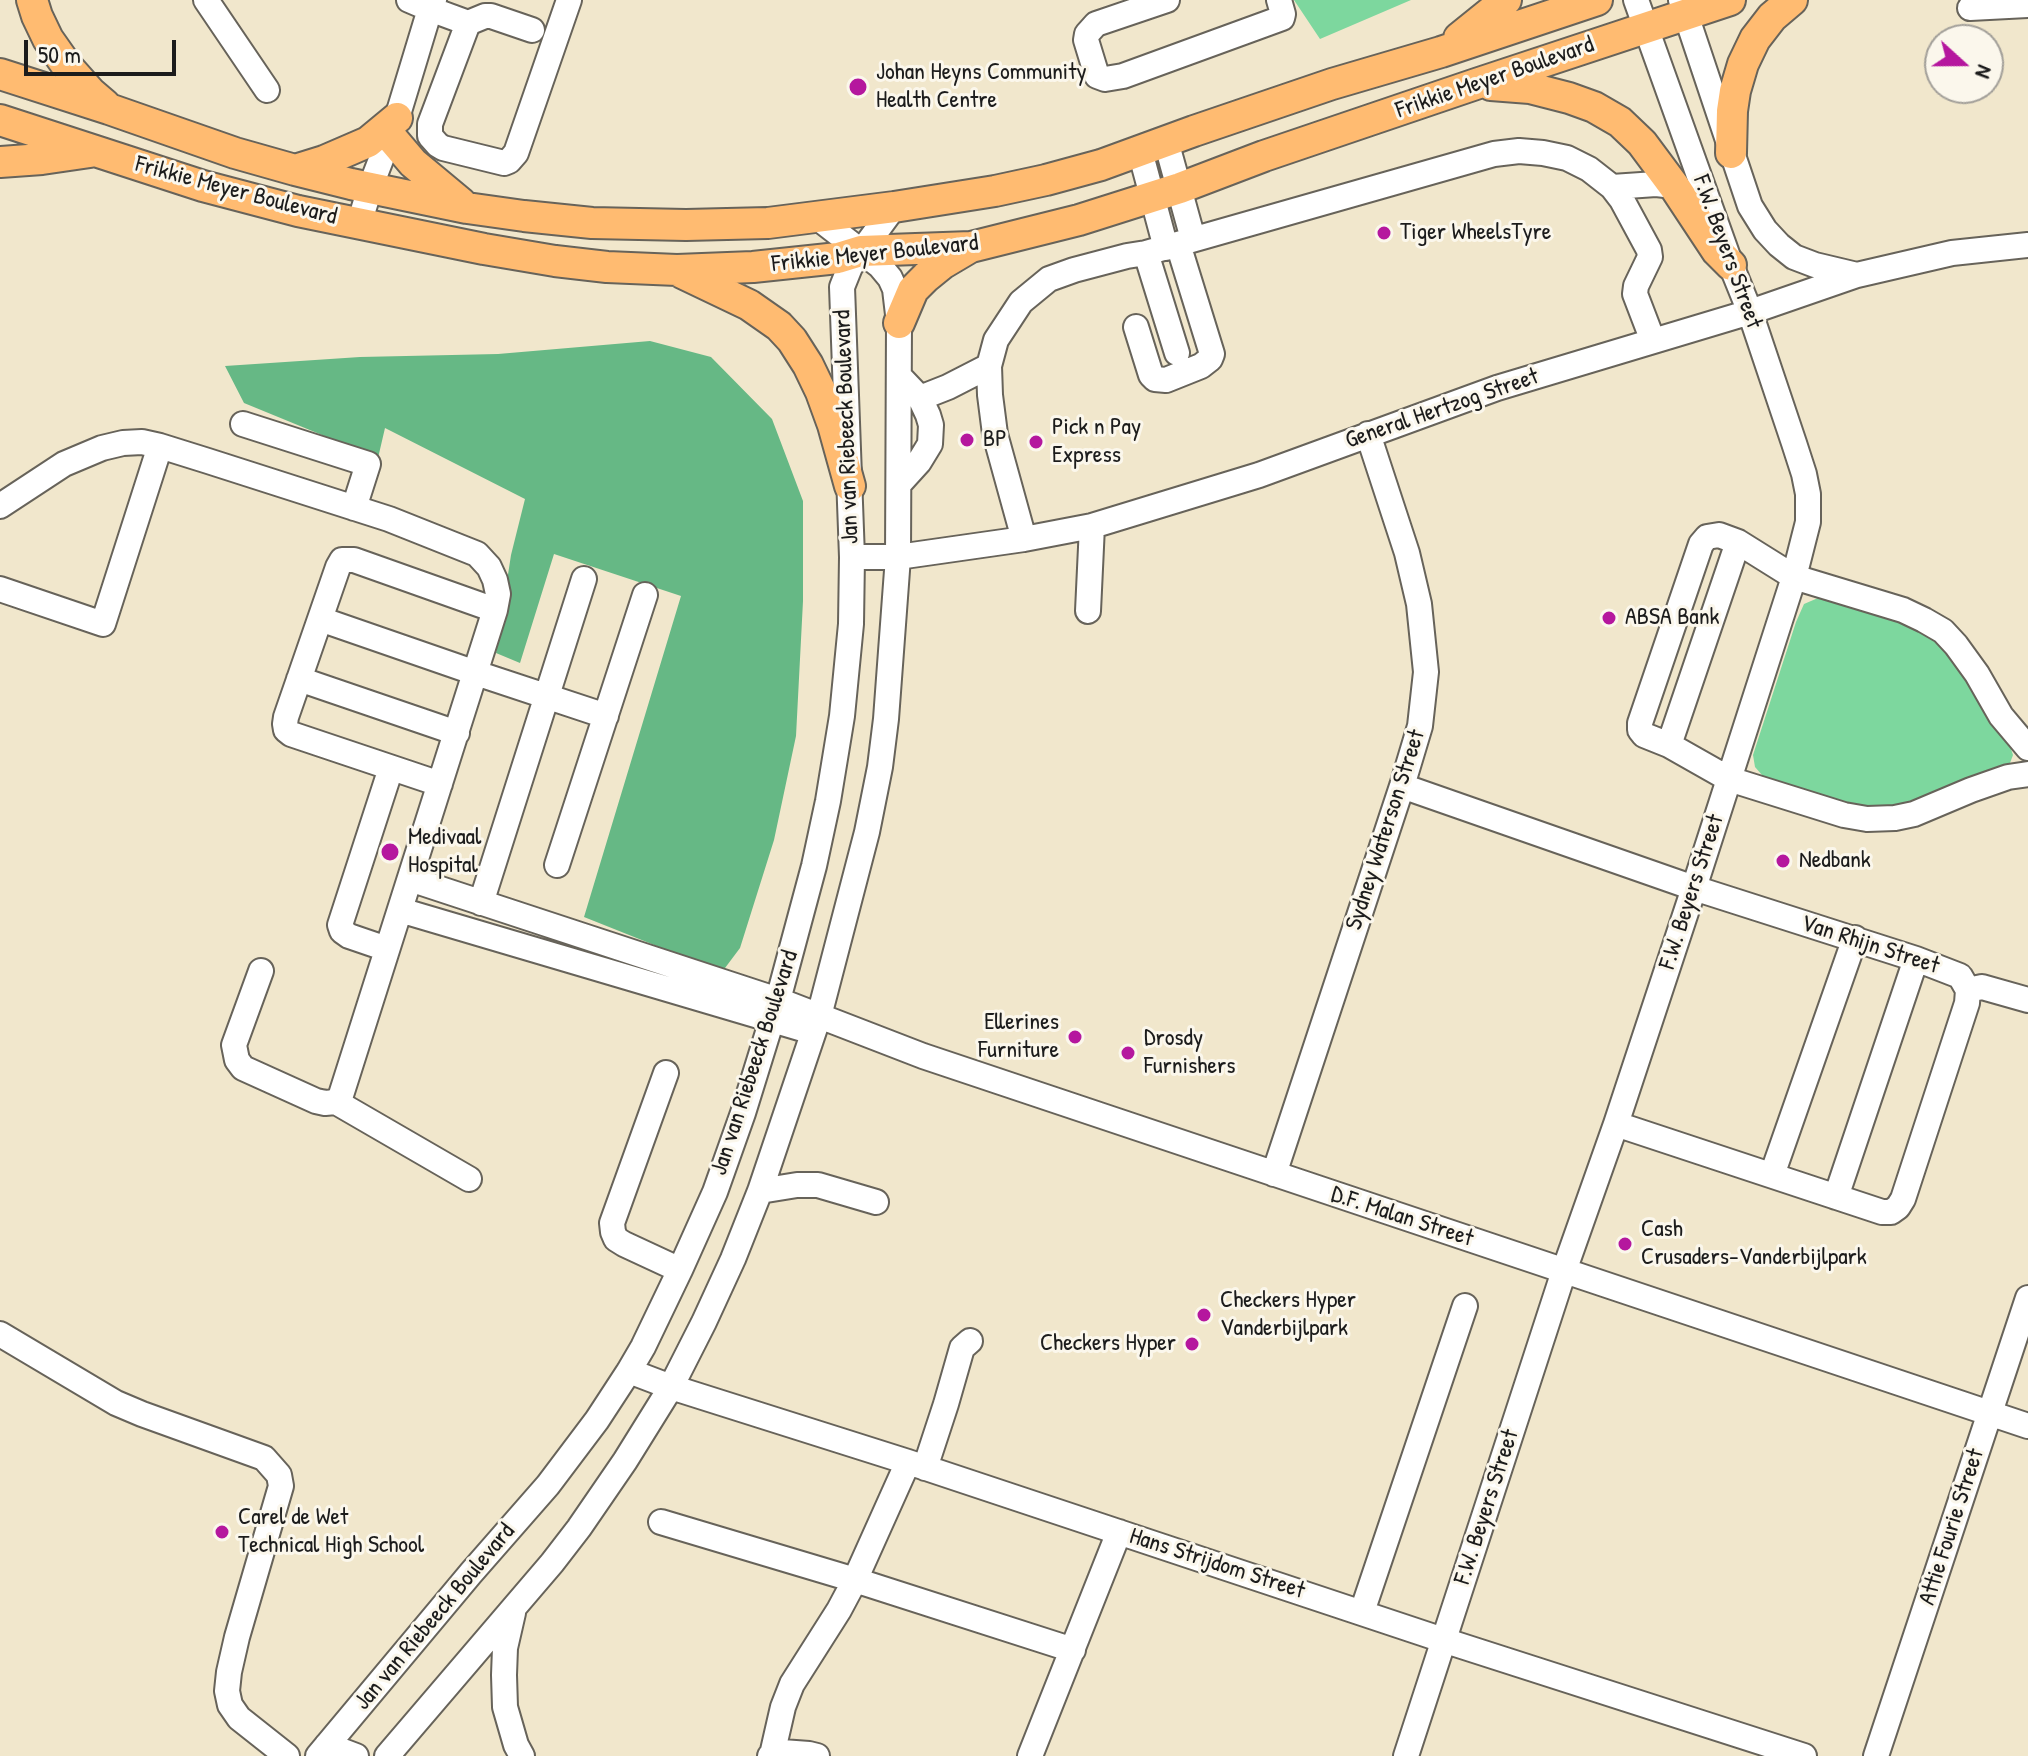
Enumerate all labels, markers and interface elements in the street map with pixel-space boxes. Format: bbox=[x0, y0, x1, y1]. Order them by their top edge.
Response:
scale bar bbox=[28, 24, 180, 74]
north arrow bbox=[1924, 24, 2004, 104]
street label: Frikkie Meyer Boulevard bbox=[1392, 31, 1598, 125]
text: 50 m bbox=[38, 38, 81, 70]
place label: Johan Heyns Community Health Centre bbox=[876, 59, 1087, 115]
text: N bbox=[1968, 61, 2001, 83]
marker: Johan Heyns Community Health Centre bbox=[847, 76, 869, 98]
street label: Frikkie Meyer Boulevard bbox=[132, 150, 340, 232]
street label: F.W. Beyers Street bbox=[1686, 171, 1768, 333]
place label: Tiger WheelsTyre bbox=[1400, 219, 1551, 247]
marker: Tiger WheelsTyre bbox=[1375, 224, 1393, 242]
street label: Frikkie Meyer Boulevard bbox=[770, 229, 980, 279]
street label: Jan van Riebeeck Boulevard bbox=[829, 309, 865, 545]
street label: General Hertzog Street bbox=[1342, 362, 1542, 456]
place label: Pick n Pay Express bbox=[1052, 414, 1141, 470]
place label: BP bbox=[983, 426, 1007, 454]
marker: BP bbox=[958, 431, 976, 449]
marker: Pick n Pay Express bbox=[1027, 433, 1045, 451]
place label: ABSA Bank bbox=[1625, 604, 1720, 632]
marker: ABSA Bank bbox=[1600, 609, 1618, 627]
street label: Sydney Waterson Street bbox=[1340, 726, 1432, 934]
street label: F.W. Beyers Street bbox=[1653, 811, 1731, 973]
place label: Medivaal Hospital bbox=[408, 824, 481, 880]
marker: Medivaal Hospital bbox=[379, 841, 401, 863]
place label: Nedbank bbox=[1799, 847, 1871, 875]
marker: Nedbank bbox=[1774, 852, 1792, 870]
street label: Van Rhijn Street bbox=[1797, 909, 1943, 981]
street label: Jan van Riebeeck Boulevard bbox=[705, 947, 805, 1179]
place label: Ellerines Furniture bbox=[978, 1009, 1059, 1065]
place label: Drosdy Furnishers bbox=[1144, 1025, 1235, 1081]
marker: Ellerines Furniture bbox=[1066, 1028, 1084, 1046]
marker: Drosdy Furnishers bbox=[1119, 1044, 1137, 1062]
street label: D.F. Malan Street bbox=[1327, 1180, 1477, 1254]
place label: Cash Crusaders-Vanderbijlpark bbox=[1641, 1216, 1867, 1272]
marker: Cash Crusaders-Vanderbijlpark bbox=[1616, 1235, 1634, 1253]
place label: Checkers Hyper Vanderbijlpark bbox=[1220, 1287, 1356, 1343]
marker: Checkers Hyper Vanderbijlpark bbox=[1195, 1306, 1213, 1324]
place label: Checkers Hyper bbox=[1040, 1330, 1176, 1358]
marker: Checkers Hyper bbox=[1183, 1335, 1201, 1353]
street label: F.W. Beyers Street bbox=[1448, 1426, 1526, 1588]
street label: Attie Fourie Street bbox=[1913, 1445, 1991, 1609]
place label: Carel de Wet Technical High School bbox=[238, 1504, 424, 1560]
street label: Jan van Riebeeck Boulevard bbox=[349, 1518, 521, 1716]
street label: Hans Strijdom Street bbox=[1126, 1522, 1308, 1606]
marker: Carel de Wet Technical High School bbox=[213, 1523, 231, 1541]

